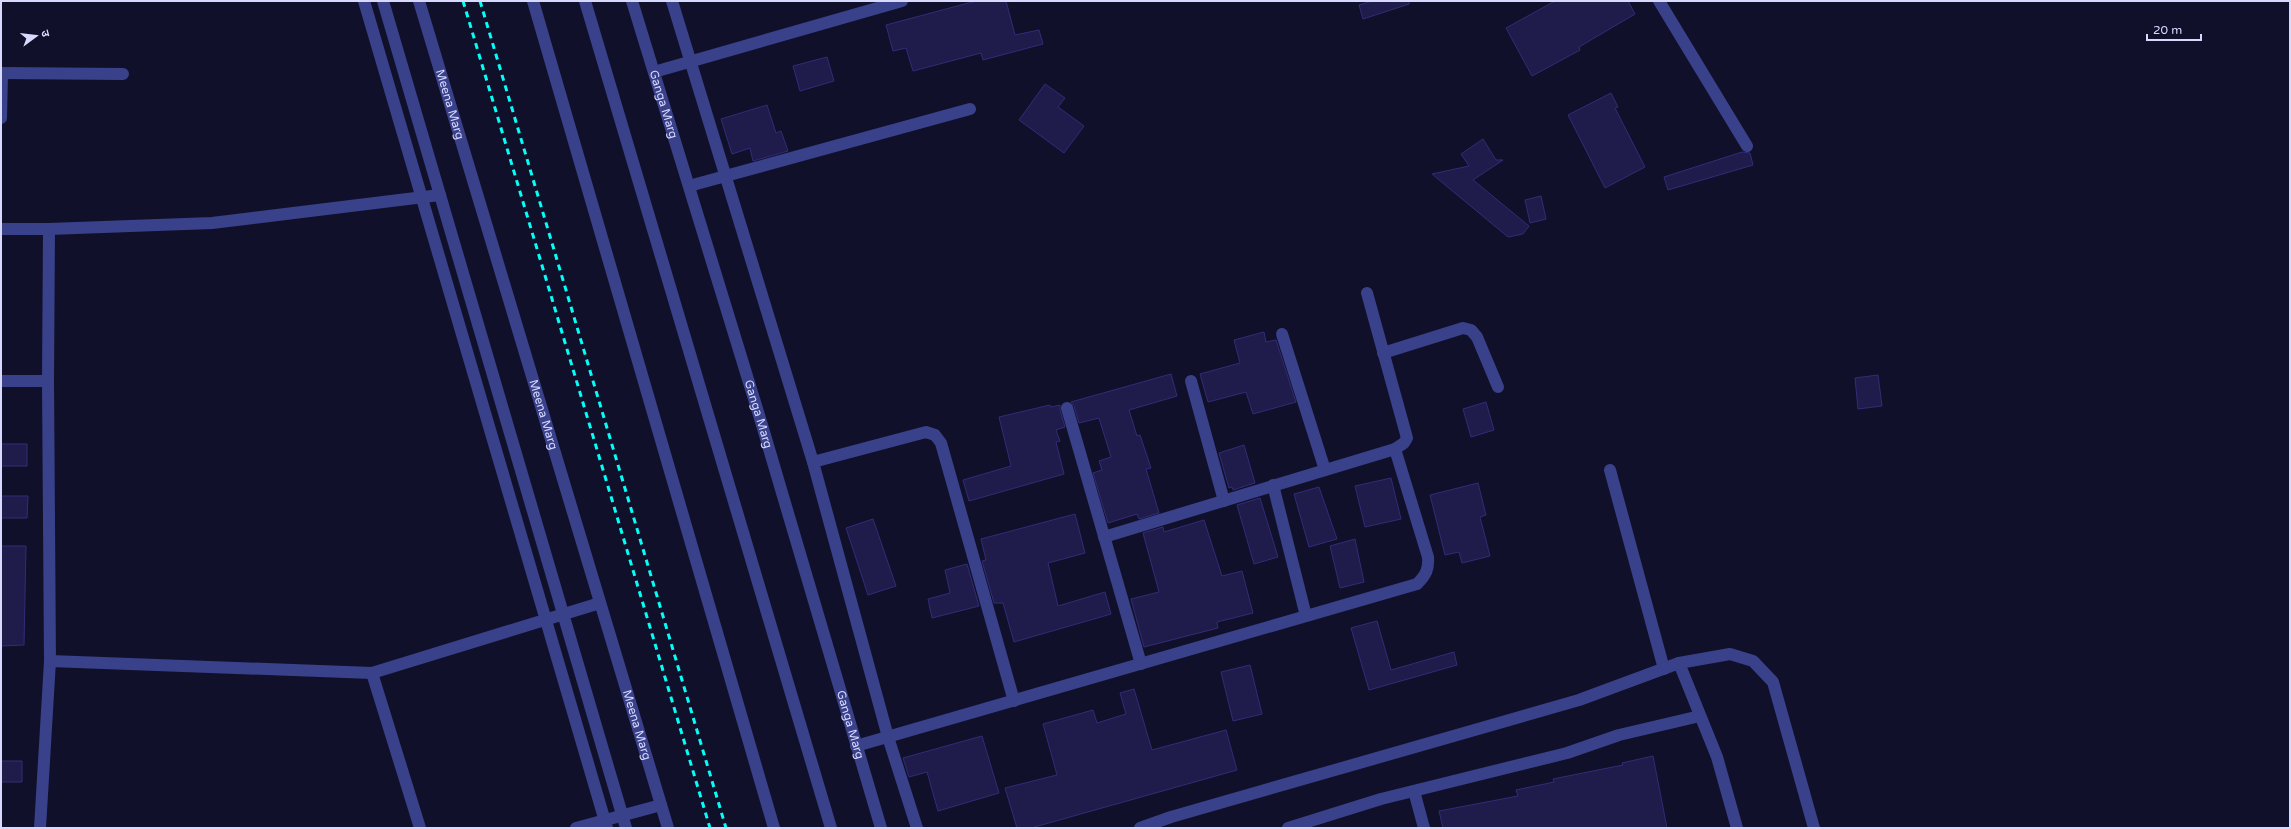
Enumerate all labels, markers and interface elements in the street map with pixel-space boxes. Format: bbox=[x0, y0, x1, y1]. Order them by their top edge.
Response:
north arrow bbox=[16, 16, 56, 56]
scale bar bbox=[2147, 16, 2201, 42]
text: 20 m bbox=[2153, 23, 2182, 37]
text: उ bbox=[38, 29, 52, 39]
street label: Meena Marg bbox=[433, 68, 467, 141]
street label: Ganga Marg bbox=[647, 68, 681, 140]
street label: Meena Marg bbox=[526, 378, 561, 451]
street label: Ganga Marg bbox=[742, 378, 776, 450]
street label: Meena Marg bbox=[620, 688, 654, 762]
street label: Ganga Marg bbox=[834, 689, 867, 761]

